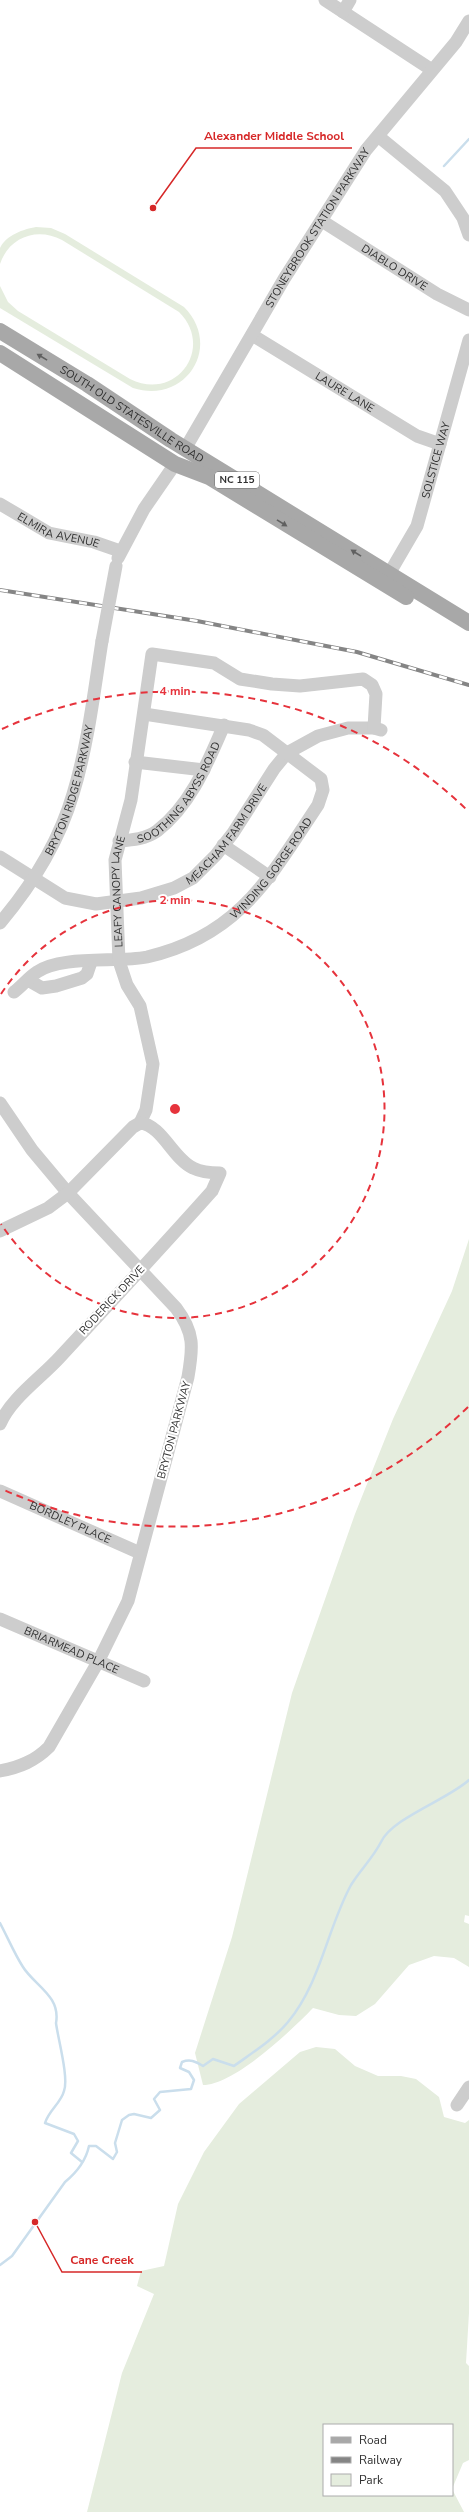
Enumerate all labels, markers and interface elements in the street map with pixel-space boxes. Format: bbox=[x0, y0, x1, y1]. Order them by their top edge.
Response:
callout: Alexander Middle School bbox=[196, 124, 352, 148]
text: Alexander Middle School bbox=[204, 128, 344, 144]
street label: STONEYBROOK STATION PARKWAY bbox=[262, 144, 373, 310]
street label: DIABLO DRIVE bbox=[359, 240, 431, 294]
one-way arrow bbox=[36, 353, 48, 360]
street label: SOUTH OLD STATESVILLE ROAD bbox=[57, 362, 207, 466]
street label: LAURE LANE bbox=[313, 368, 377, 416]
street label: SOLSTICE WAY bbox=[418, 420, 453, 500]
road number: NC 115 bbox=[215, 472, 259, 488]
street label: ELMIRA AVENUE bbox=[15, 509, 102, 551]
one-way arrow bbox=[277, 519, 287, 527]
one-way arrow bbox=[351, 549, 361, 557]
text: 4 min bbox=[159, 683, 191, 699]
street label: BRYTON RIDGE PARKWAY bbox=[41, 723, 96, 858]
street label: SOOTHING ABYSS ROAD bbox=[135, 739, 224, 846]
street label: MEACHAM FARM DRIVE bbox=[183, 781, 270, 888]
street label: WINDING GORGE ROAD bbox=[227, 814, 315, 922]
street label: LEAFY CANOPY LANE bbox=[107, 834, 129, 948]
text: 2 min bbox=[159, 892, 191, 908]
centre of rings bbox=[168, 1102, 182, 1116]
street label: RODERICK DRIVE bbox=[76, 1262, 148, 1338]
street label: BRYTON PARKWAY bbox=[154, 1379, 194, 1481]
street label: BORDLEY PLACE bbox=[27, 1498, 113, 1547]
street label: BRIARMEAD PLACE bbox=[22, 1623, 122, 1677]
callout: Cane Creek bbox=[62, 2248, 142, 2272]
text: Cane Creek bbox=[70, 2252, 134, 2268]
legend bbox=[323, 2424, 453, 2496]
text: Road bbox=[359, 2432, 387, 2448]
text: Railway bbox=[359, 2452, 403, 2468]
text: Park bbox=[359, 2472, 384, 2488]

